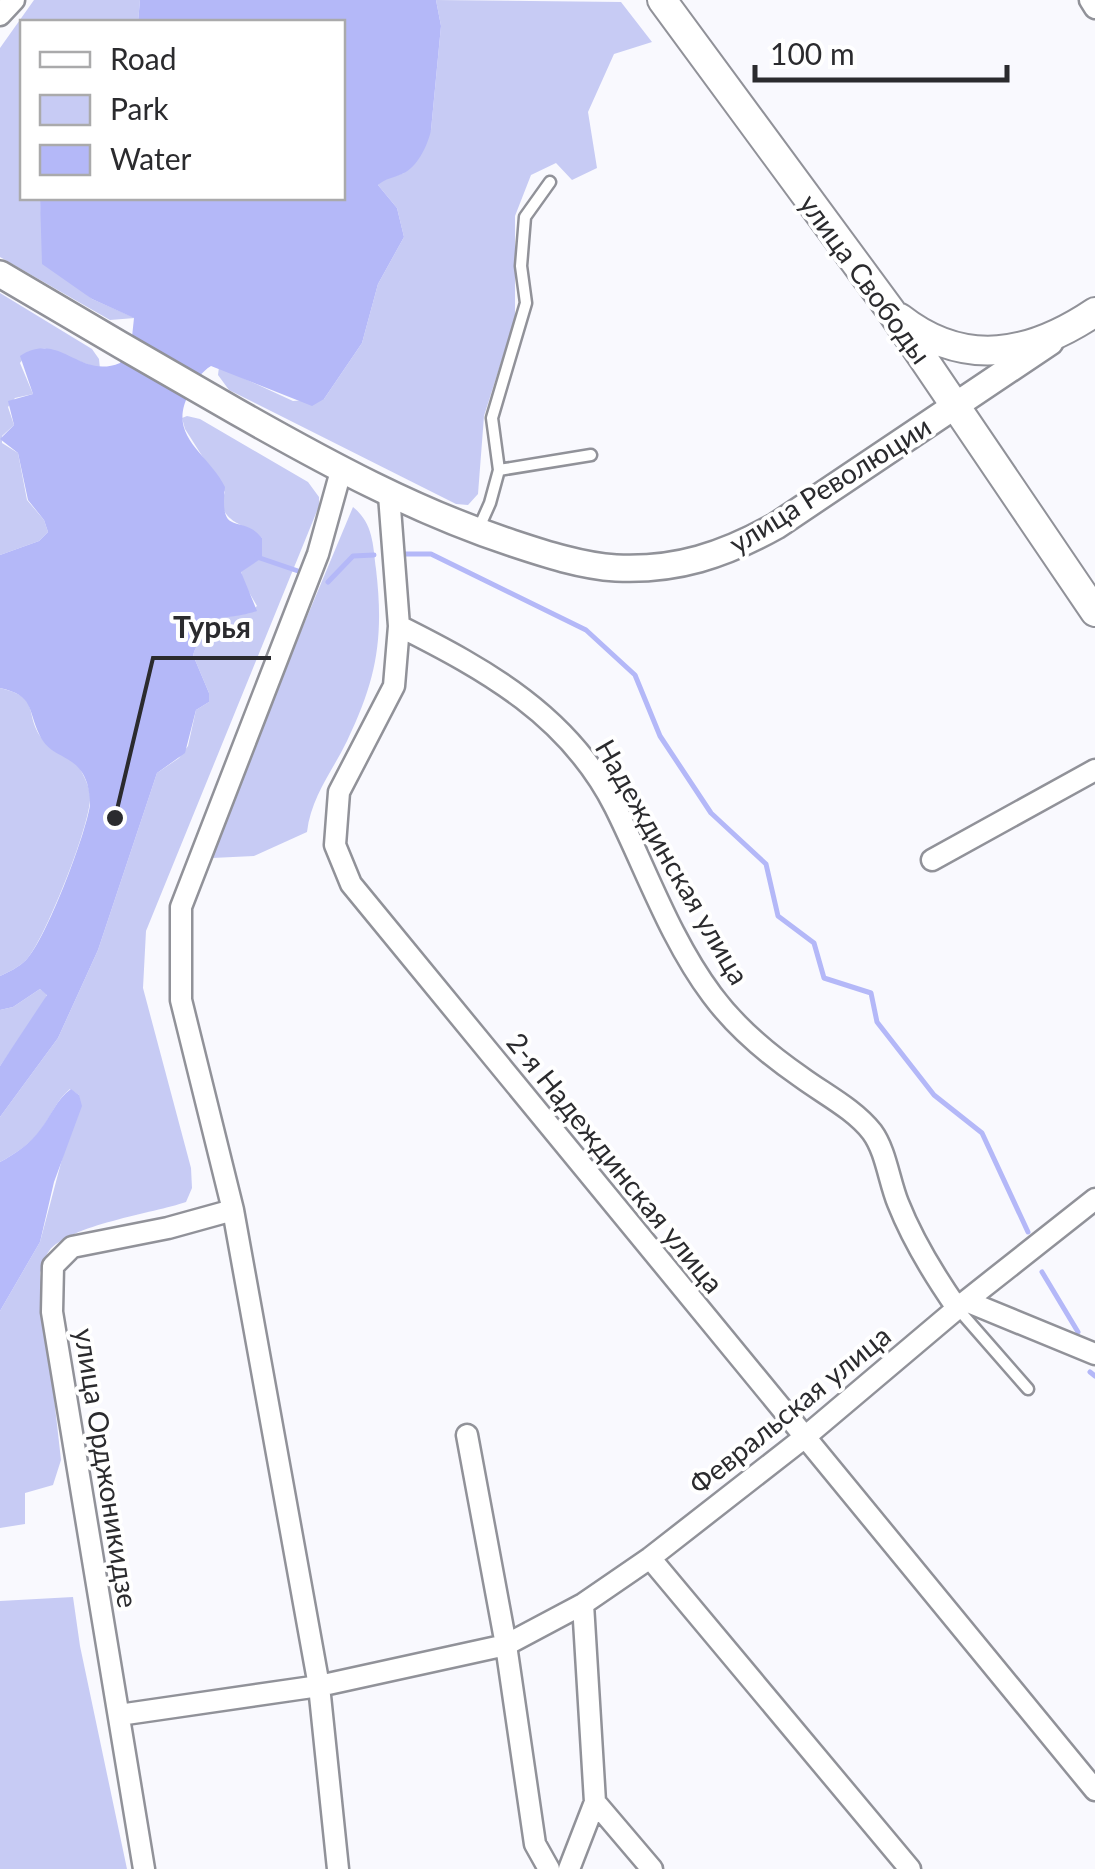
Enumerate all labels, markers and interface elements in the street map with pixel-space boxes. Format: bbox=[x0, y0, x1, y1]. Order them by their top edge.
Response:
legend bbox=[20, 20, 345, 200]
scale bar bbox=[755, 20, 1008, 82]
text: 100 m bbox=[770, 35, 855, 71]
text: Road bbox=[110, 40, 177, 76]
text: Park bbox=[110, 90, 169, 126]
text: Water bbox=[110, 140, 192, 176]
street label: улица Свободы bbox=[793, 187, 939, 370]
street label: улица Революции bbox=[722, 408, 937, 560]
callout: Турья bbox=[153, 598, 271, 658]
text: Турья bbox=[173, 608, 251, 644]
street label: Надеждинская улица bbox=[589, 733, 757, 990]
street label: 2-я Надеждинская улица bbox=[500, 1025, 731, 1299]
street label: Февральская улица bbox=[682, 1318, 897, 1501]
street label: улица Орджоникидзе bbox=[68, 1326, 146, 1610]

